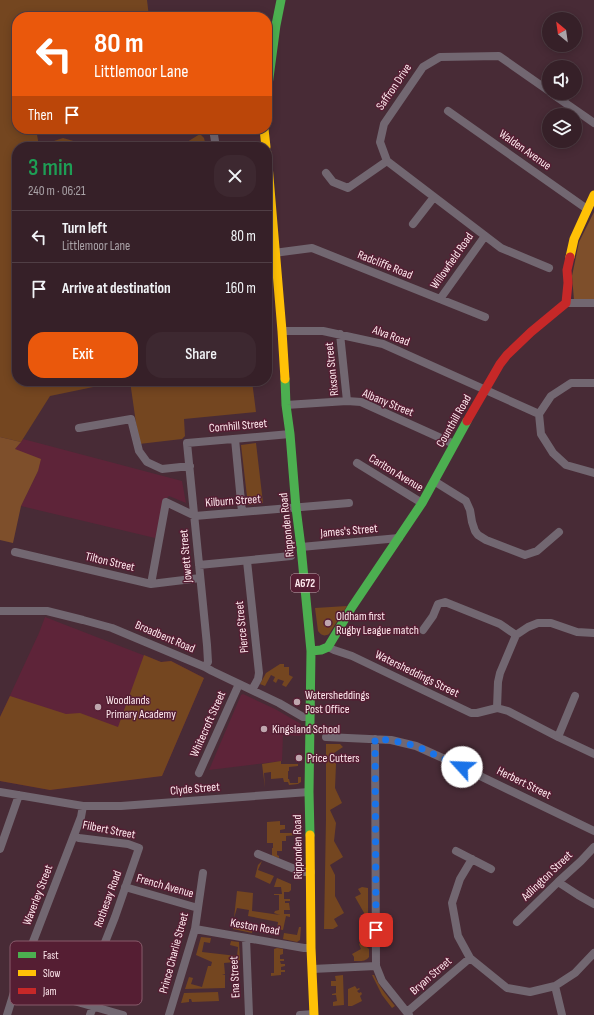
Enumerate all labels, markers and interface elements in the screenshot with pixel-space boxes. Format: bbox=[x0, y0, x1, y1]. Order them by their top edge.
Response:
north arrow bbox=[542, 12, 582, 52]
map controls bbox=[542, 12, 582, 148]
text: 80 m bbox=[94, 27, 143, 60]
icon: left bbox=[28, 28, 80, 80]
button: sound bbox=[542, 60, 582, 100]
text: Littlemoor Lane bbox=[94, 61, 189, 82]
street label: Saffron Drive bbox=[373, 61, 415, 113]
icon: arrive bbox=[61, 104, 83, 126]
text: Then bbox=[28, 106, 53, 125]
button: layers bbox=[542, 108, 582, 148]
street label: Walden Avenue bbox=[496, 126, 554, 174]
text: 3 min bbox=[28, 153, 73, 182]
button: close bbox=[214, 155, 256, 197]
text: 240 m · 06:21 bbox=[28, 183, 86, 199]
text: Turn left bbox=[62, 219, 107, 238]
icon: left bbox=[28, 226, 50, 248]
text: 80 m bbox=[231, 227, 256, 246]
street label: Willowfield Road bbox=[427, 230, 477, 292]
text: Littlemoor Lane bbox=[62, 238, 130, 254]
street label: Radcliffe Road bbox=[355, 247, 415, 283]
icon: arrive bbox=[28, 278, 50, 300]
text: Arrive at destination bbox=[62, 279, 171, 298]
text: 160 m bbox=[225, 279, 256, 298]
street label: Alva Road bbox=[369, 322, 412, 350]
button: Exit bbox=[28, 332, 138, 378]
button: Share bbox=[146, 332, 256, 378]
street label: Rixson Street bbox=[322, 341, 342, 397]
street label: Albany Street bbox=[359, 386, 416, 420]
street label: Counthill Road bbox=[433, 392, 475, 450]
street label: Cornhill Street bbox=[208, 416, 268, 436]
street label: Carlton Avenue bbox=[366, 451, 426, 495]
street label: Kilburn Street bbox=[205, 492, 262, 510]
street label: Ripponden Road bbox=[276, 492, 298, 558]
street label: James's Street bbox=[319, 521, 379, 541]
street label: Jowett Street bbox=[176, 528, 196, 584]
street label: Tilton Street bbox=[84, 549, 136, 575]
road number: A672 bbox=[291, 574, 319, 592]
street label: Pierce Street bbox=[232, 600, 252, 654]
place label: Oldham first Rugby League match bbox=[336, 609, 419, 638]
street label: Broadbent Road bbox=[133, 618, 197, 656]
marker: Oldham first Rugby League match bbox=[323, 618, 333, 628]
street label: Watersheddings Street bbox=[372, 647, 462, 701]
street label: Whitecroft Street bbox=[187, 688, 229, 759]
place label: Watersheddings Post Office bbox=[305, 688, 370, 717]
place label: Woodlands Primary Academy bbox=[106, 693, 176, 722]
marker: Watersheddings Post Office bbox=[292, 697, 302, 707]
marker: Woodlands Primary Academy bbox=[93, 702, 103, 712]
place label: Kingsland School bbox=[272, 722, 340, 737]
marker: Kingsland School bbox=[259, 724, 269, 734]
position arrow bbox=[441, 746, 483, 788]
place label: Price Cutters bbox=[307, 751, 360, 766]
marker: Price Cutters bbox=[294, 753, 304, 763]
street label: Herbert Street bbox=[494, 763, 554, 803]
street label: Clyde Street bbox=[170, 779, 221, 799]
street label: Ripponden Road bbox=[290, 815, 306, 879]
street label: Filbert Street bbox=[81, 818, 137, 843]
street label: Adlington Street bbox=[518, 848, 576, 905]
street label: Waverley Street bbox=[20, 862, 57, 927]
street label: Rothesay Road bbox=[91, 869, 125, 929]
street label: French Avenue bbox=[135, 871, 196, 901]
street label: Prince Charlie Street bbox=[156, 911, 192, 995]
pin bbox=[359, 913, 393, 947]
street label: Keston Road bbox=[229, 915, 281, 939]
icon: arrive bbox=[365, 919, 387, 941]
legend bbox=[10, 941, 142, 1005]
text: Fast bbox=[43, 949, 59, 962]
street label: Bryan Street bbox=[407, 954, 455, 998]
street label: Ena Street bbox=[226, 955, 244, 998]
text: Slow bbox=[43, 967, 60, 980]
text: Jam bbox=[42, 985, 57, 998]

